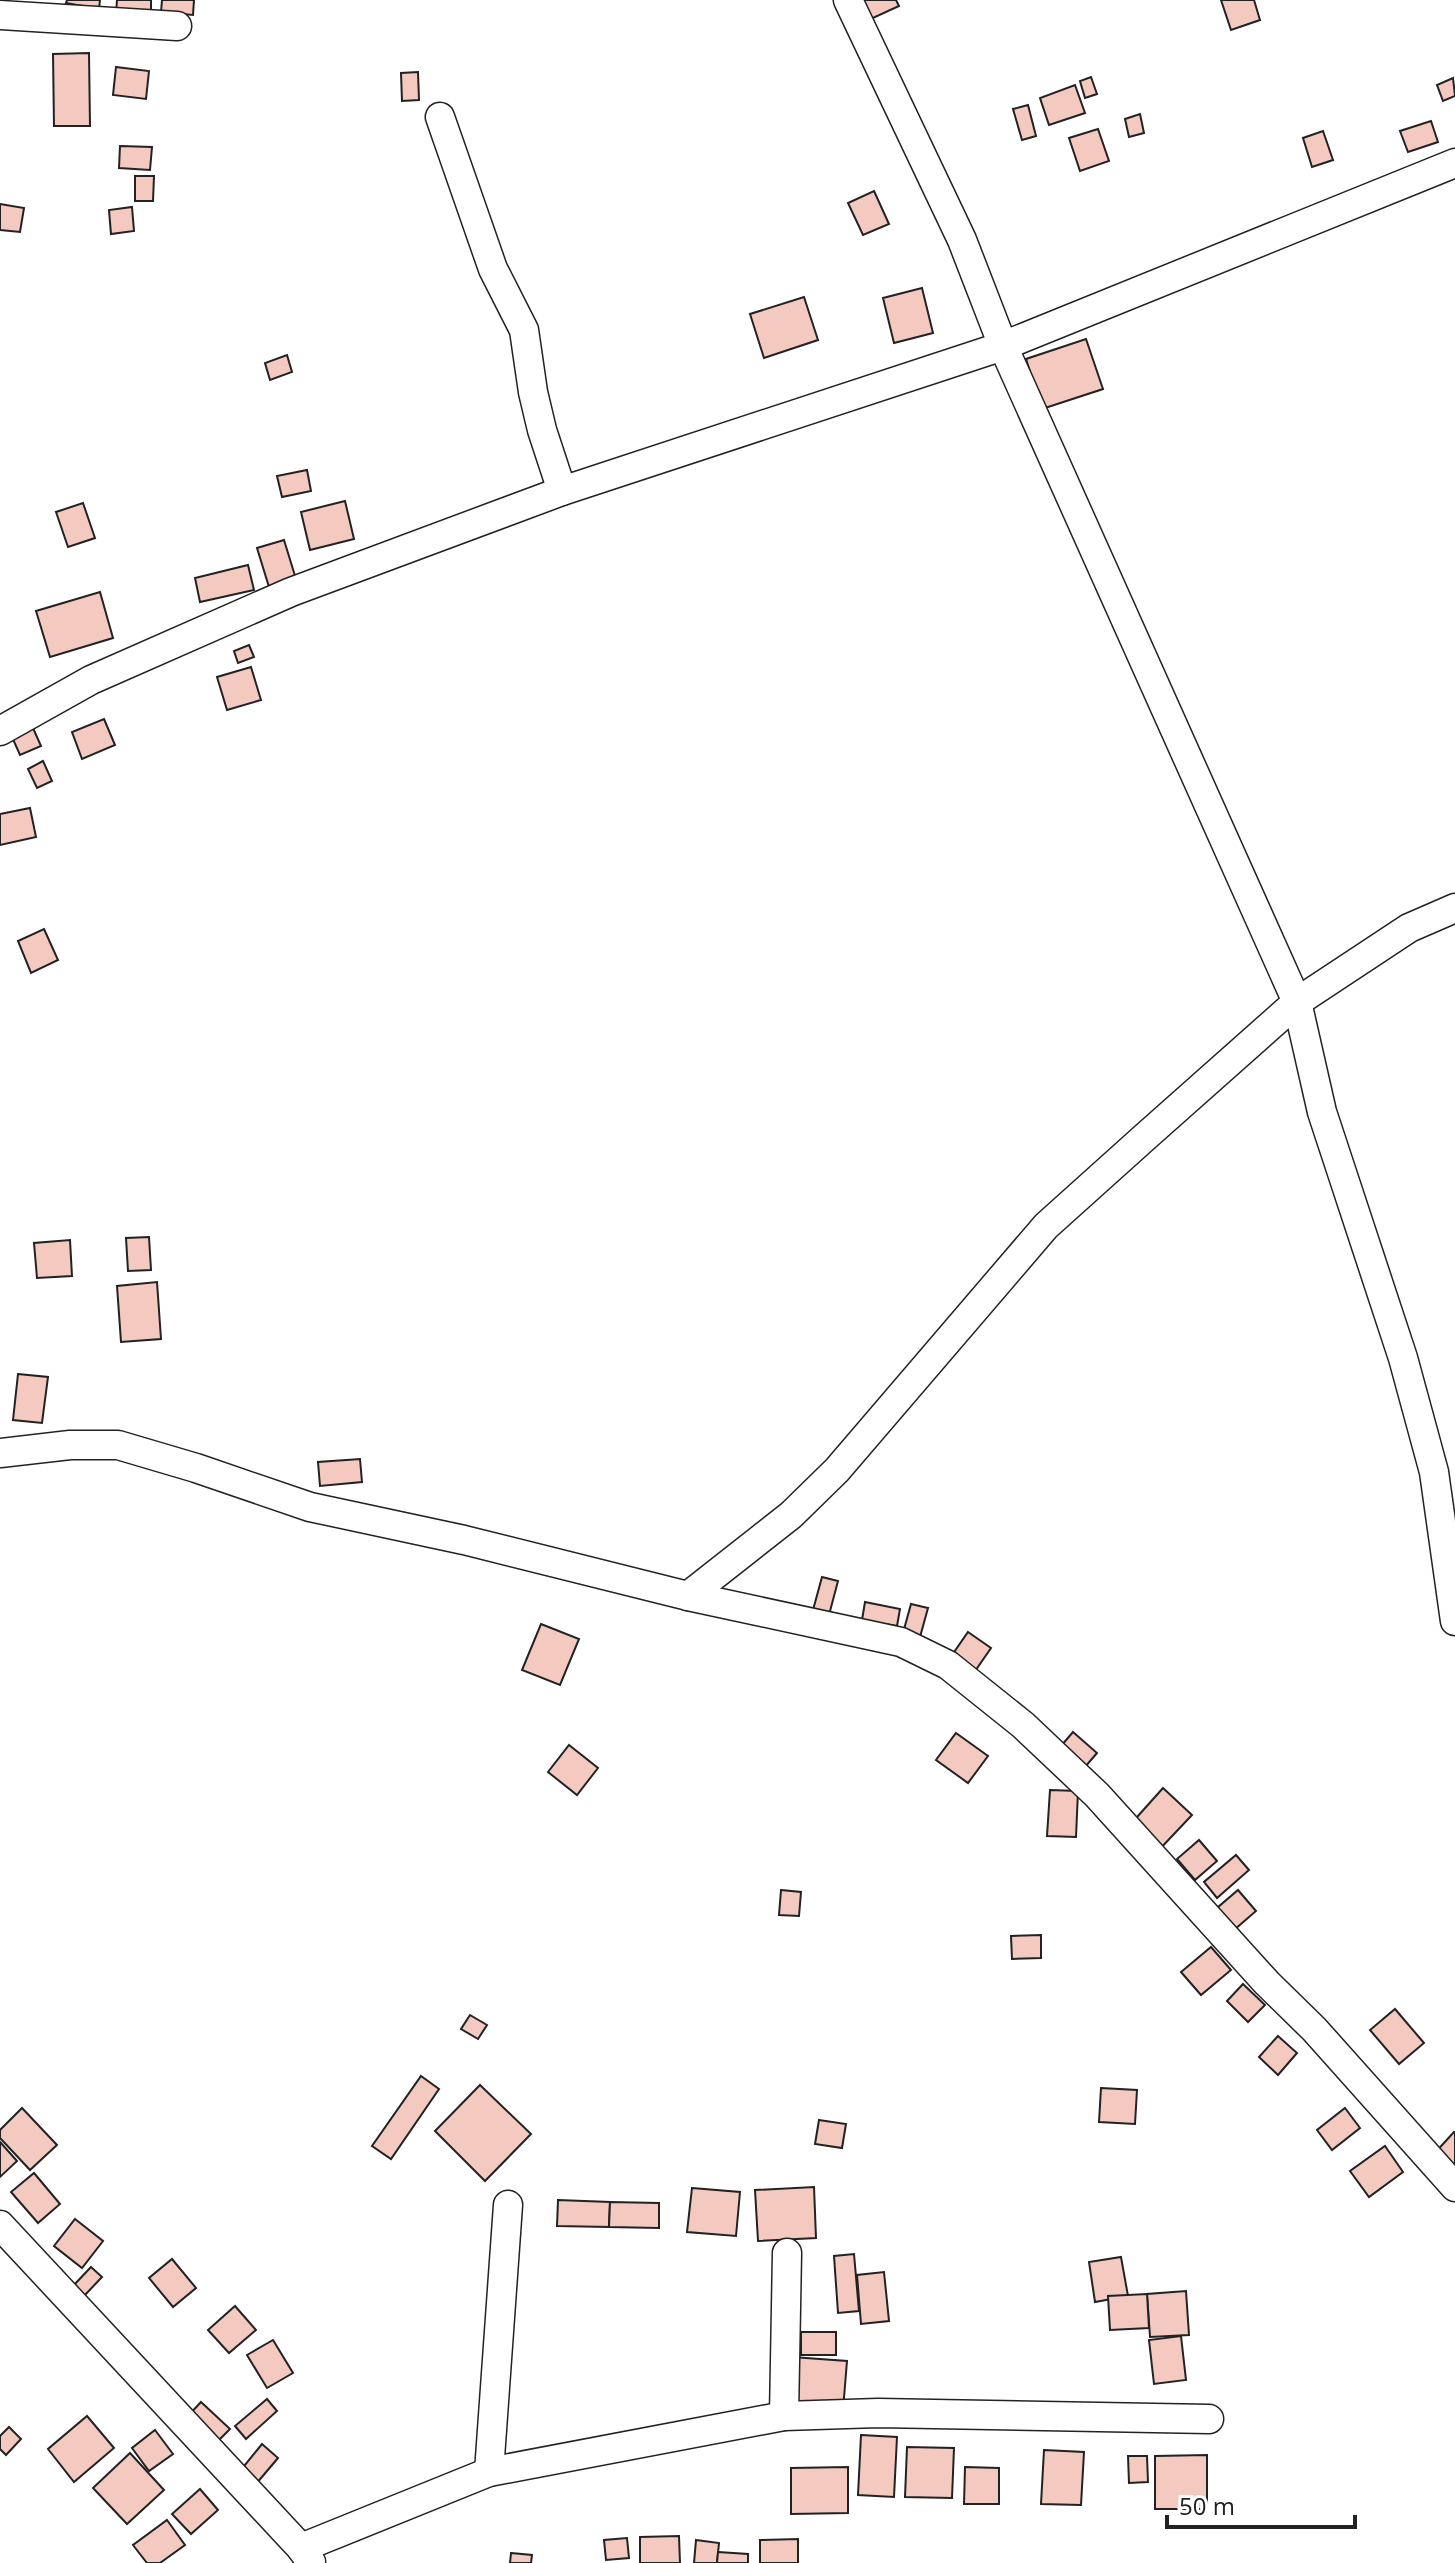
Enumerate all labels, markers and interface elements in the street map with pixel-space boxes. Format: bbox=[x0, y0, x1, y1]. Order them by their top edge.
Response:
scale bar bbox=[1167, 2479, 1355, 2529]
text: 50 m bbox=[1179, 2489, 1235, 2522]

